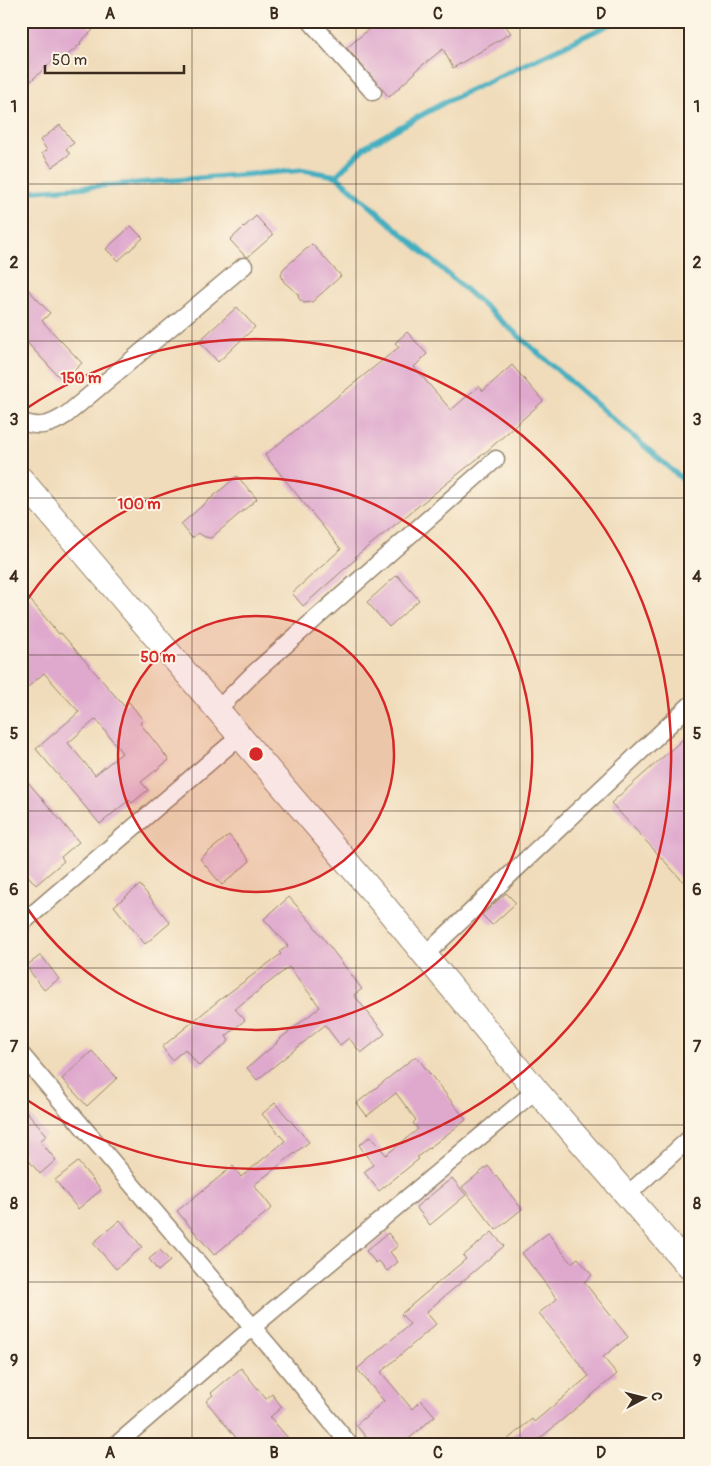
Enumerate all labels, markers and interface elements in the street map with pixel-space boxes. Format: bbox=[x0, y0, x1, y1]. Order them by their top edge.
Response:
text: A bbox=[105, 4, 116, 24]
text: B bbox=[269, 4, 279, 24]
text: C bbox=[433, 4, 443, 24]
text: D bbox=[596, 4, 606, 24]
scale bar bbox=[45, 42, 184, 74]
text: 50 m bbox=[52, 51, 87, 70]
text: 1 bbox=[11, 97, 17, 117]
text: 1 bbox=[694, 97, 700, 117]
text: 2 bbox=[10, 253, 19, 273]
text: 2 bbox=[693, 253, 702, 273]
text: 150 m bbox=[61, 369, 101, 388]
text: 3 bbox=[10, 410, 19, 430]
text: 3 bbox=[693, 410, 702, 430]
text: 100 m bbox=[118, 495, 160, 514]
text: 4 bbox=[9, 567, 19, 587]
text: 4 bbox=[692, 567, 702, 587]
text: 50 m bbox=[141, 648, 175, 667]
text: 5 bbox=[10, 724, 19, 744]
text: 5 bbox=[693, 724, 702, 744]
centre of rings bbox=[247, 745, 265, 763]
text: 6 bbox=[9, 880, 19, 900]
text: 6 bbox=[692, 880, 702, 900]
text: 7 bbox=[10, 1037, 19, 1057]
text: 7 bbox=[693, 1037, 702, 1057]
text: 8 bbox=[10, 1194, 18, 1214]
text: 8 bbox=[693, 1194, 701, 1214]
text: 9 bbox=[10, 1351, 18, 1371]
text: 9 bbox=[693, 1351, 701, 1371]
north arrow bbox=[618, 1374, 668, 1424]
text: С bbox=[647, 1391, 665, 1402]
text: A bbox=[105, 1443, 116, 1463]
text: B bbox=[269, 1443, 279, 1463]
text: C bbox=[433, 1443, 443, 1463]
text: D bbox=[596, 1443, 606, 1463]

